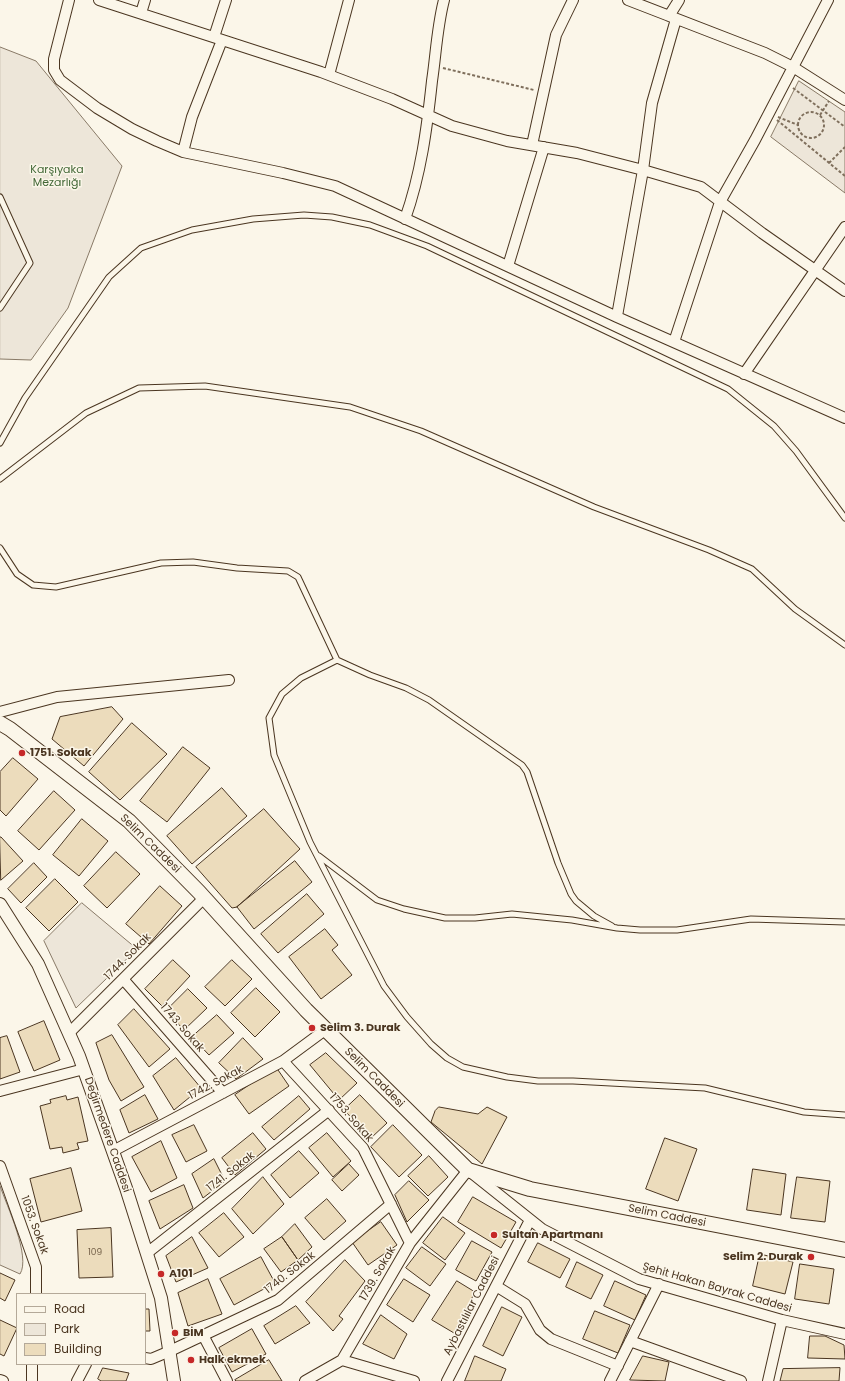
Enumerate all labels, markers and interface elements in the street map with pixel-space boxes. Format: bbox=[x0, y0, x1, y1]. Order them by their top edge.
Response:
park label: Karşıyaka Mezarlığı bbox=[30, 163, 84, 189]
place label: 1751. Sokak bbox=[30, 746, 92, 760]
marker: 1751. Sokak bbox=[17, 748, 27, 758]
street label: Selim Caddesi bbox=[117, 812, 183, 876]
street label: 1744. Sokak bbox=[102, 931, 154, 983]
street label: 1743. Sokak bbox=[157, 1001, 207, 1055]
place label: Selim 3. Durak bbox=[320, 1021, 400, 1035]
marker: Selim 3. Durak bbox=[307, 1023, 317, 1033]
street label: Selim Caddesi bbox=[341, 1045, 407, 1111]
street label: 1742. Sokak bbox=[186, 1063, 246, 1103]
street label: Değirmedere Caddesi bbox=[81, 1076, 133, 1194]
street label: 1753. Sokak bbox=[326, 1091, 376, 1145]
street label: 1741. Sokak bbox=[204, 1149, 258, 1195]
street label: 1053. Sokak bbox=[17, 1194, 51, 1256]
street label: Selim Caddesi bbox=[627, 1202, 707, 1230]
place label: Sultan Apartmanı bbox=[502, 1228, 603, 1242]
marker: Sultan Apartmanı bbox=[489, 1230, 499, 1240]
street label: 1739. Sokak bbox=[357, 1245, 399, 1303]
house number: 109 bbox=[88, 1248, 102, 1258]
street label: 1740. Sokak bbox=[262, 1249, 318, 1297]
place label: Selim 2. Durak bbox=[723, 1250, 803, 1264]
marker: Selim 2. Durak bbox=[806, 1252, 816, 1262]
street label: Aybastılılar Caddesi bbox=[441, 1254, 503, 1358]
street label: Şehit Hakan Bayrak Caddesi bbox=[641, 1260, 793, 1316]
place label: A101 bbox=[169, 1267, 193, 1281]
marker: A101 bbox=[156, 1269, 166, 1279]
legend bbox=[16, 1293, 146, 1365]
text: Road bbox=[54, 1300, 85, 1317]
text: Park bbox=[54, 1320, 80, 1337]
place label: BİM bbox=[183, 1326, 204, 1340]
marker: BİM bbox=[170, 1328, 180, 1338]
text: Building bbox=[54, 1340, 102, 1357]
place label: Halk ekmek bbox=[199, 1353, 266, 1367]
marker: Halk ekmek bbox=[186, 1355, 196, 1365]

